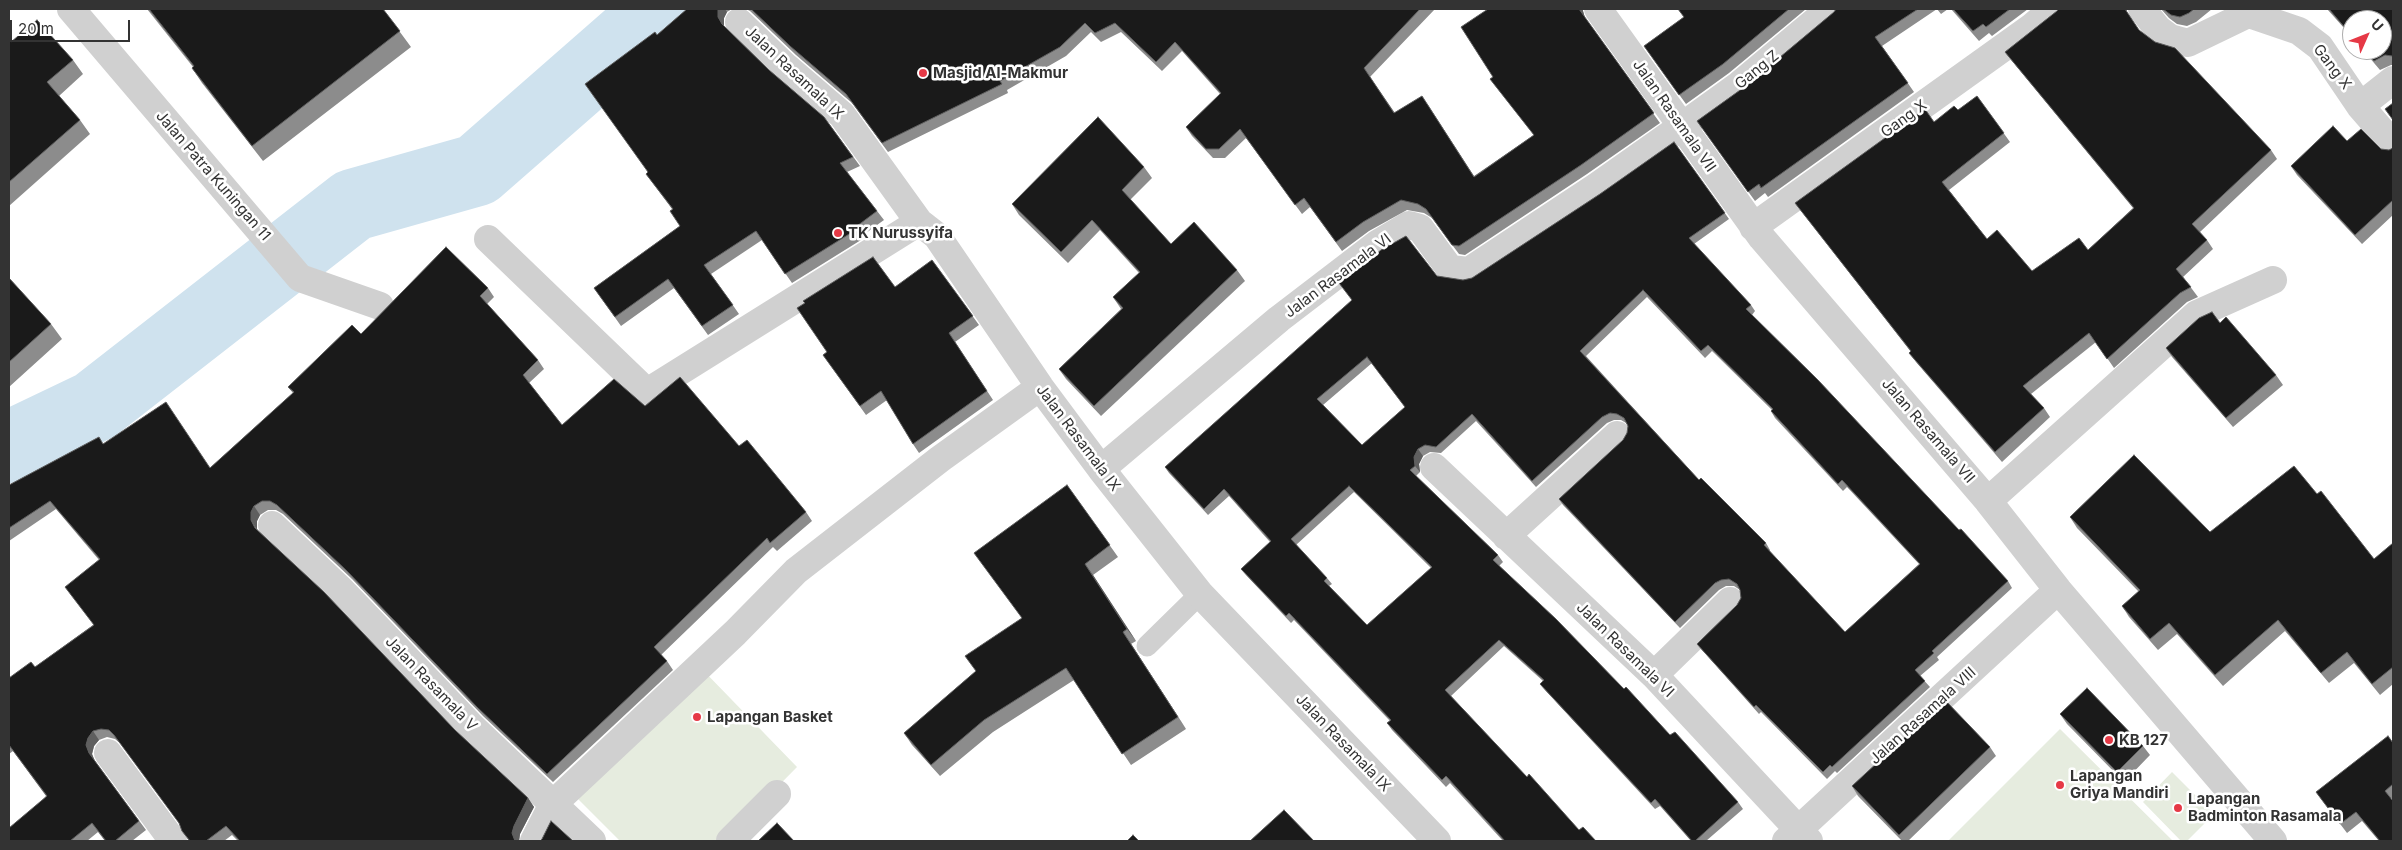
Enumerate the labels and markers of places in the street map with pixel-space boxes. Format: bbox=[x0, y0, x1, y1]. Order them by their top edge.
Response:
place label: Masjid Al-Makmur bbox=[933, 64, 1068, 82]
marker: Masjid Al-Makmur bbox=[917, 67, 929, 79]
place label: TK Nurussyifa bbox=[848, 224, 953, 242]
marker: TK Nurussyifa bbox=[832, 227, 844, 239]
place label: Lapangan Basket bbox=[707, 708, 833, 726]
marker: Lapangan Basket bbox=[691, 711, 703, 723]
place label: KB 127 bbox=[2119, 731, 2168, 749]
marker: KB 127 bbox=[2103, 734, 2115, 746]
place label: Lapangan Griya Mandiri bbox=[2070, 767, 2169, 802]
marker: Lapangan Griya Mandiri bbox=[2054, 779, 2066, 791]
place label: Lapangan Badminton Rasamala bbox=[2188, 790, 2341, 825]
marker: Lapangan Badminton Rasamala bbox=[2172, 802, 2184, 814]

